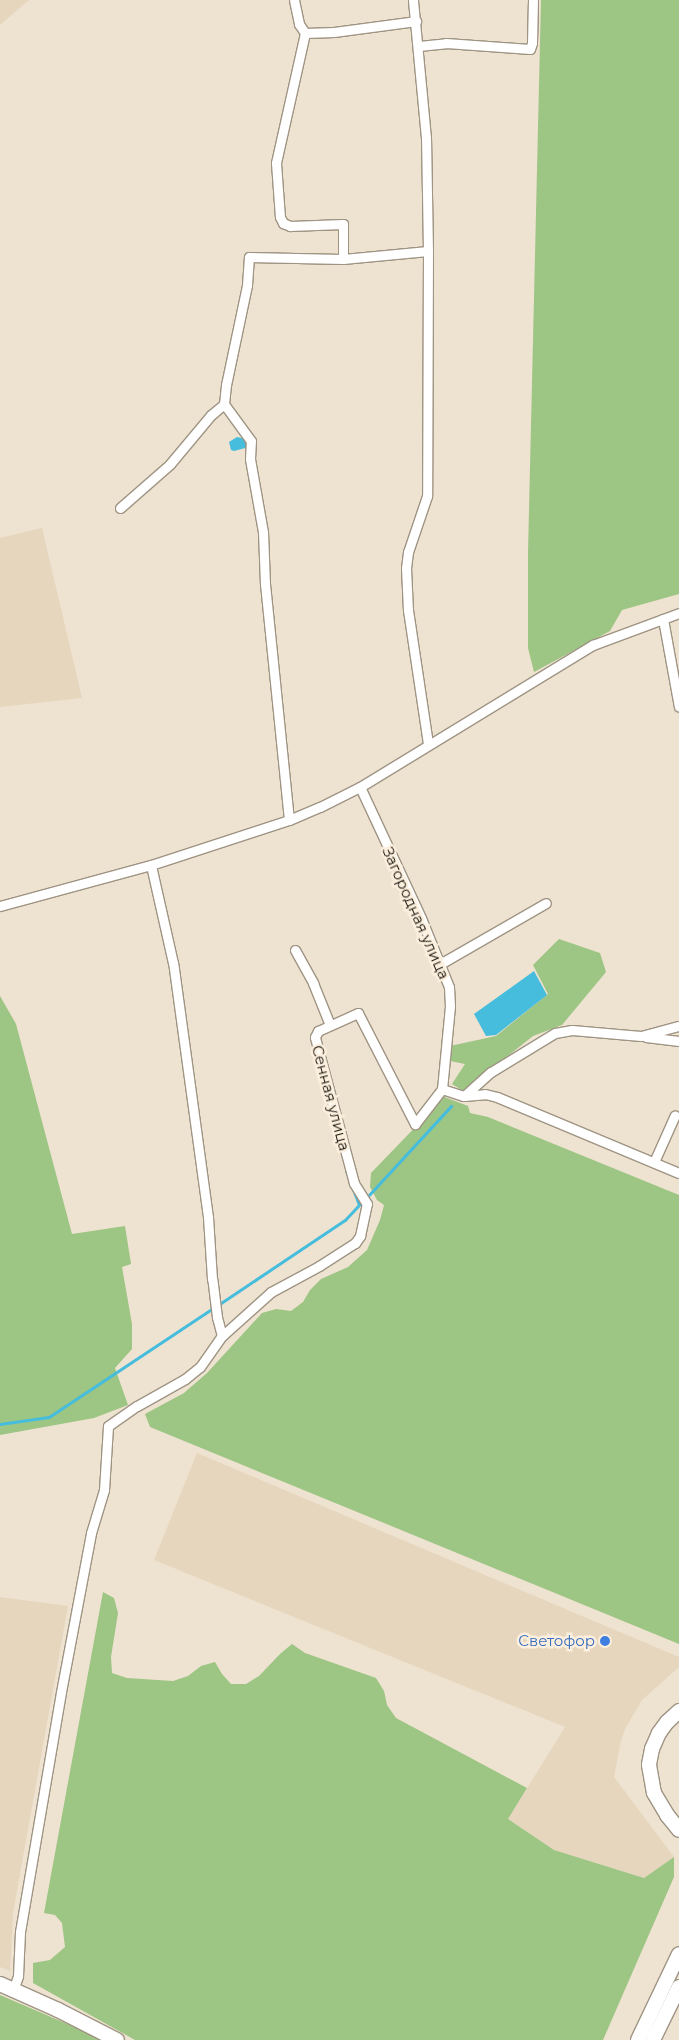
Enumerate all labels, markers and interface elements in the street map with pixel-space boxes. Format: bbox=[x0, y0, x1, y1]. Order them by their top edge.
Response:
street label: Загородная улица bbox=[379, 844, 453, 982]
street label: Сенная улица bbox=[308, 1043, 354, 1153]
place label: Светофор bbox=[518, 1632, 595, 1650]
marker: Светофор bbox=[599, 1635, 611, 1647]

